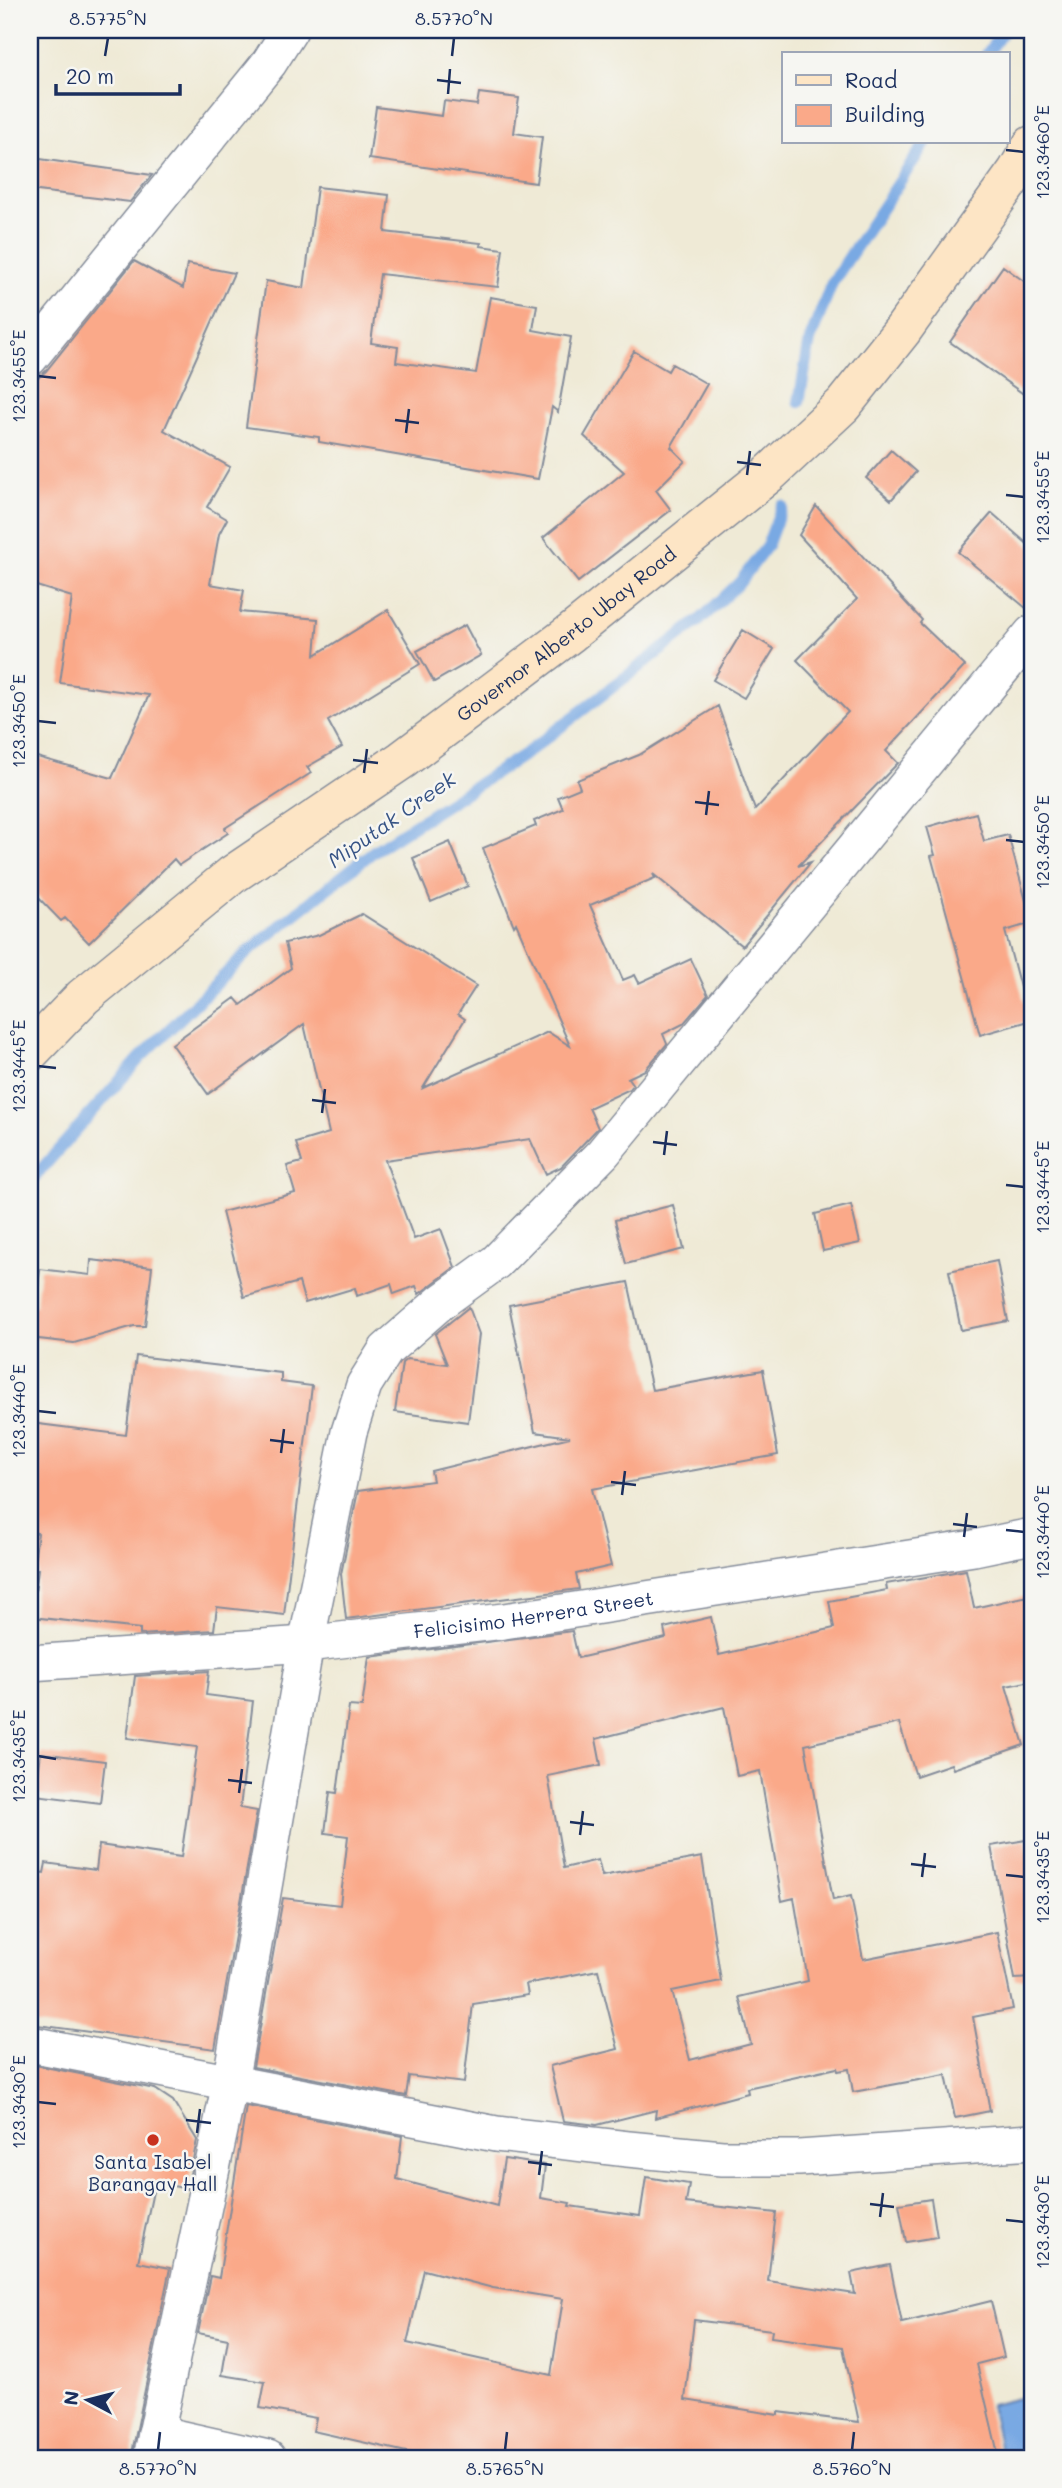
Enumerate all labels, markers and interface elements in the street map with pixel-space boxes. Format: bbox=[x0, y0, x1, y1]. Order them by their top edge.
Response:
text: 8.5775°N bbox=[69, 6, 147, 30]
text: 8.5770°N bbox=[415, 6, 493, 30]
scale bar bbox=[56, 52, 180, 96]
legend bbox=[782, 52, 1010, 144]
text: 20 m bbox=[66, 62, 114, 89]
text: Road bbox=[845, 66, 897, 93]
text: Building bbox=[845, 100, 925, 127]
text: 123.3460°E bbox=[1030, 105, 1054, 199]
text: 123.3455°E bbox=[6, 329, 30, 423]
text: 123.3455°E bbox=[1030, 450, 1054, 544]
street label: Governor Alberto Ubay Road bbox=[451, 541, 681, 727]
text: 123.3450°E bbox=[6, 674, 30, 768]
water label: Miputak Creek bbox=[322, 764, 461, 873]
text: 123.3450°E bbox=[1030, 795, 1054, 889]
text: 123.3445°E bbox=[6, 1019, 30, 1113]
text: 123.3445°E bbox=[1030, 1140, 1054, 1234]
text: 123.3440°E bbox=[6, 1364, 30, 1458]
text: 123.3440°E bbox=[1030, 1485, 1054, 1579]
street label: Felicisimo Herrera Street bbox=[412, 1585, 655, 1643]
text: 123.3435°E bbox=[6, 1709, 30, 1803]
text: 123.3435°E bbox=[1030, 1830, 1054, 1924]
text: 123.3430°E bbox=[6, 2055, 30, 2149]
marker: Santa Isabel Barangay Hall bbox=[145, 2132, 161, 2148]
place label: Santa Isabel Barangay Hall bbox=[88, 2149, 218, 2196]
text: 123.3430°E bbox=[1030, 2175, 1054, 2269]
north arrow bbox=[52, 2366, 122, 2436]
text: N bbox=[57, 2389, 84, 2407]
text: 8.5770°N bbox=[119, 2456, 197, 2480]
text: 8.5765°N bbox=[466, 2456, 544, 2480]
text: 8.5760°N bbox=[813, 2456, 891, 2480]

